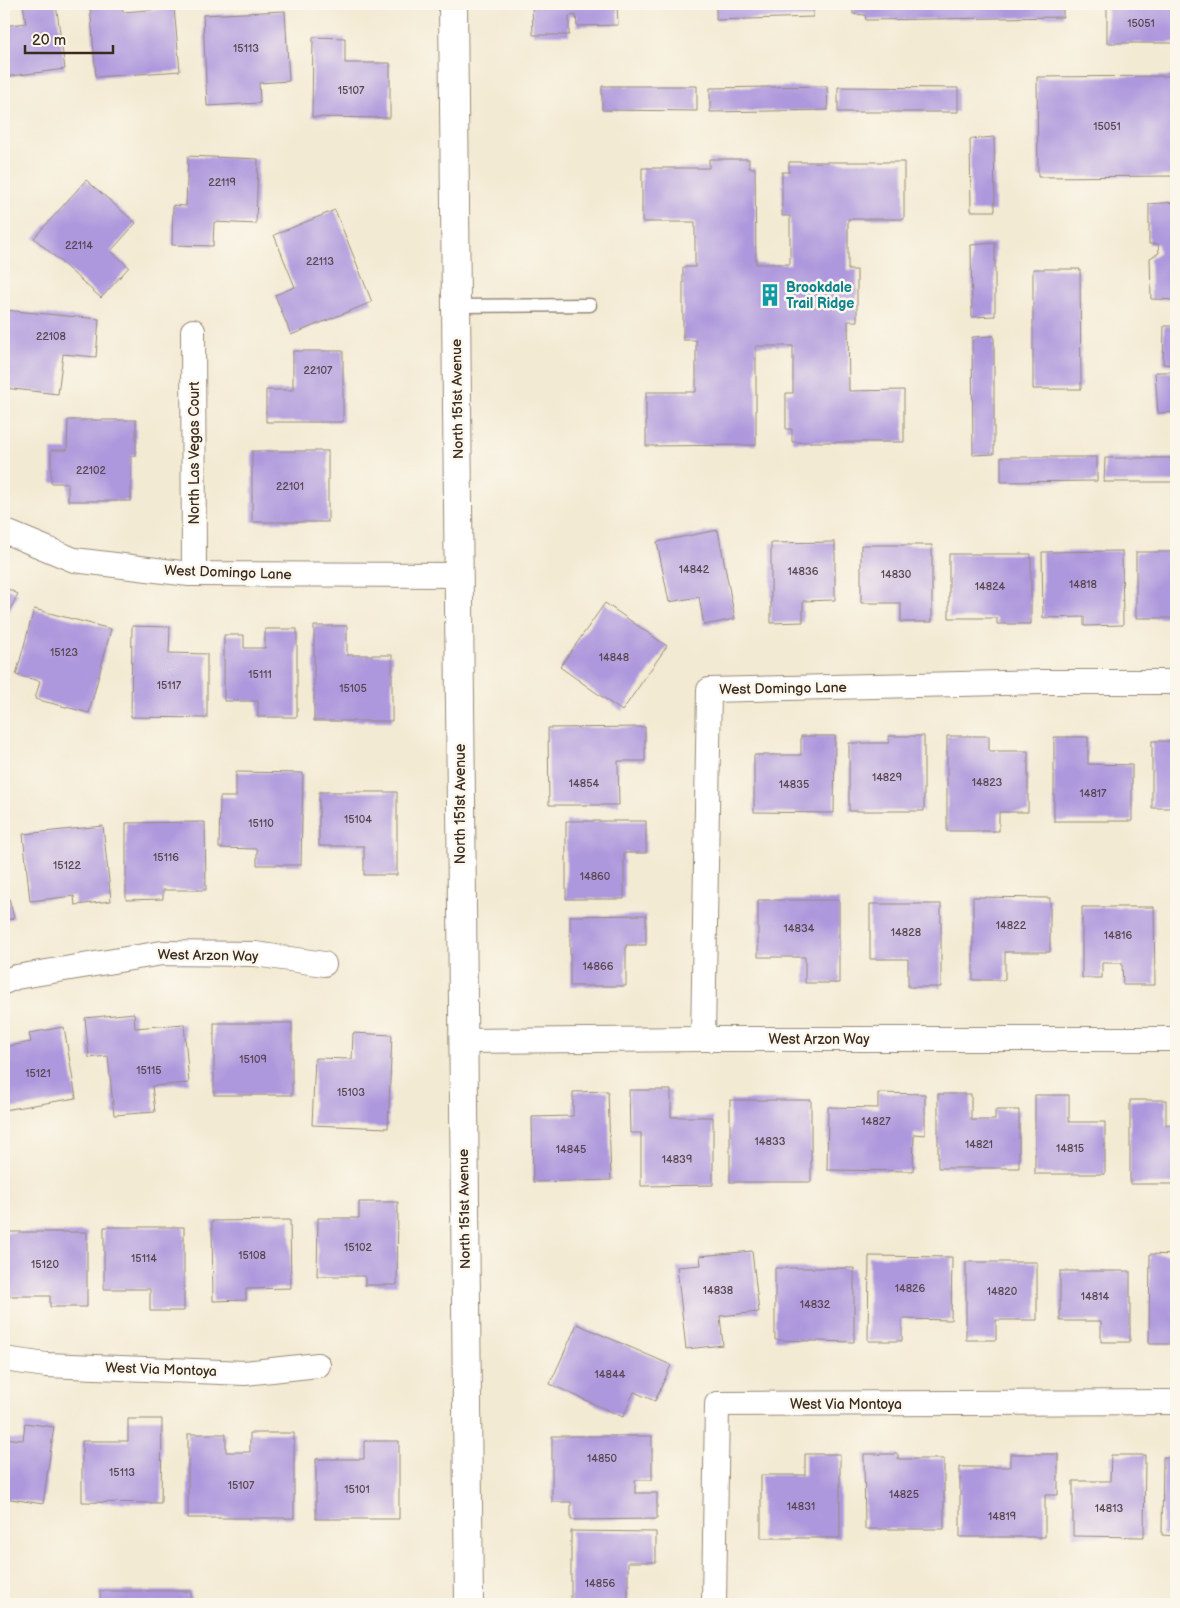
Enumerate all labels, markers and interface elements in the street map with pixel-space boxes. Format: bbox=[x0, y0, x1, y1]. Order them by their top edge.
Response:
house number: 15051 bbox=[1127, 17, 1155, 30]
scale bar bbox=[25, 22, 112, 54]
text: 20 m bbox=[32, 31, 66, 50]
house number: 15113 bbox=[233, 42, 259, 55]
house number: 15107 bbox=[338, 84, 365, 97]
house number: 15051 bbox=[1093, 120, 1121, 133]
house number: 22119 bbox=[208, 176, 236, 189]
house number: 22114 bbox=[65, 239, 93, 252]
house number: 22113 bbox=[306, 255, 334, 268]
place label: Brookdale Trail Ridge bbox=[786, 279, 854, 312]
building icon: Brookdale Trail Ridge bbox=[757, 282, 783, 308]
house number: 22108 bbox=[36, 330, 66, 343]
street label: North 151st Avenue bbox=[448, 339, 467, 459]
house number: 22107 bbox=[304, 364, 333, 377]
street label: North Las Vegas Court bbox=[186, 381, 203, 525]
house number: 22102 bbox=[76, 464, 107, 477]
house number: 22101 bbox=[276, 480, 304, 493]
street label: West Domingo Lane bbox=[164, 562, 292, 583]
house number: 14842 bbox=[679, 563, 710, 576]
house number: 14836 bbox=[788, 565, 819, 578]
house number: 14830 bbox=[881, 568, 912, 581]
house number: 14818 bbox=[1069, 578, 1097, 591]
house number: 14824 bbox=[975, 580, 1005, 593]
house number: 15123 bbox=[50, 646, 78, 659]
house number: 14848 bbox=[599, 651, 629, 664]
house number: 15111 bbox=[248, 668, 272, 681]
house number: 15117 bbox=[157, 679, 182, 692]
street label: West Domingo Lane bbox=[719, 679, 847, 698]
house number: 15105 bbox=[339, 682, 367, 695]
street label: North 151st Avenue bbox=[452, 744, 469, 864]
house number: 14829 bbox=[872, 771, 902, 784]
house number: 14823 bbox=[972, 776, 1002, 789]
house number: 14854 bbox=[569, 777, 599, 790]
house number: 14835 bbox=[779, 778, 809, 791]
house number: 14817 bbox=[1079, 787, 1107, 800]
house number: 15104 bbox=[344, 813, 372, 826]
house number: 15110 bbox=[248, 817, 274, 830]
house number: 15116 bbox=[153, 851, 179, 864]
house number: 15122 bbox=[53, 859, 81, 872]
house number: 14860 bbox=[580, 870, 611, 883]
house number: 14822 bbox=[996, 919, 1027, 932]
house number: 14834 bbox=[784, 922, 815, 935]
house number: 14828 bbox=[891, 926, 921, 939]
house number: 14816 bbox=[1104, 929, 1132, 942]
street label: West Arzon Way bbox=[157, 946, 259, 965]
house number: 14866 bbox=[583, 960, 614, 973]
street label: West Arzon Way bbox=[769, 1031, 870, 1048]
house number: 15109 bbox=[239, 1053, 267, 1066]
house number: 15115 bbox=[136, 1064, 162, 1077]
house number: 15121 bbox=[25, 1067, 51, 1080]
house number: 15103 bbox=[337, 1086, 365, 1099]
house number: 14827 bbox=[861, 1115, 891, 1128]
house number: 14833 bbox=[755, 1135, 786, 1148]
house number: 14821 bbox=[965, 1138, 993, 1151]
house number: 14815 bbox=[1056, 1142, 1084, 1155]
house number: 14845 bbox=[556, 1143, 586, 1156]
street label: North 151st Avenue bbox=[455, 1149, 474, 1269]
house number: 14839 bbox=[662, 1153, 692, 1166]
house number: 15102 bbox=[344, 1241, 372, 1254]
house number: 15108 bbox=[238, 1249, 266, 1262]
house number: 15114 bbox=[131, 1252, 157, 1265]
house number: 15120 bbox=[31, 1258, 59, 1271]
house number: 14826 bbox=[895, 1282, 926, 1295]
house number: 14838 bbox=[703, 1284, 733, 1297]
house number: 14820 bbox=[987, 1285, 1018, 1298]
house number: 14814 bbox=[1081, 1290, 1109, 1303]
house number: 14832 bbox=[800, 1298, 831, 1311]
street label: West Via Montoya bbox=[105, 1359, 217, 1380]
house number: 14844 bbox=[595, 1368, 626, 1381]
street label: West Via Montoya bbox=[790, 1396, 902, 1413]
house number: 14850 bbox=[587, 1452, 618, 1465]
house number: 15113 bbox=[109, 1466, 135, 1479]
house number: 15107 bbox=[228, 1479, 255, 1492]
house number: 15101 bbox=[344, 1483, 370, 1496]
house number: 14825 bbox=[889, 1488, 919, 1501]
house number: 14831 bbox=[787, 1500, 815, 1513]
house number: 14813 bbox=[1095, 1502, 1123, 1515]
house number: 14819 bbox=[988, 1510, 1016, 1523]
house number: 14856 bbox=[585, 1577, 615, 1590]

